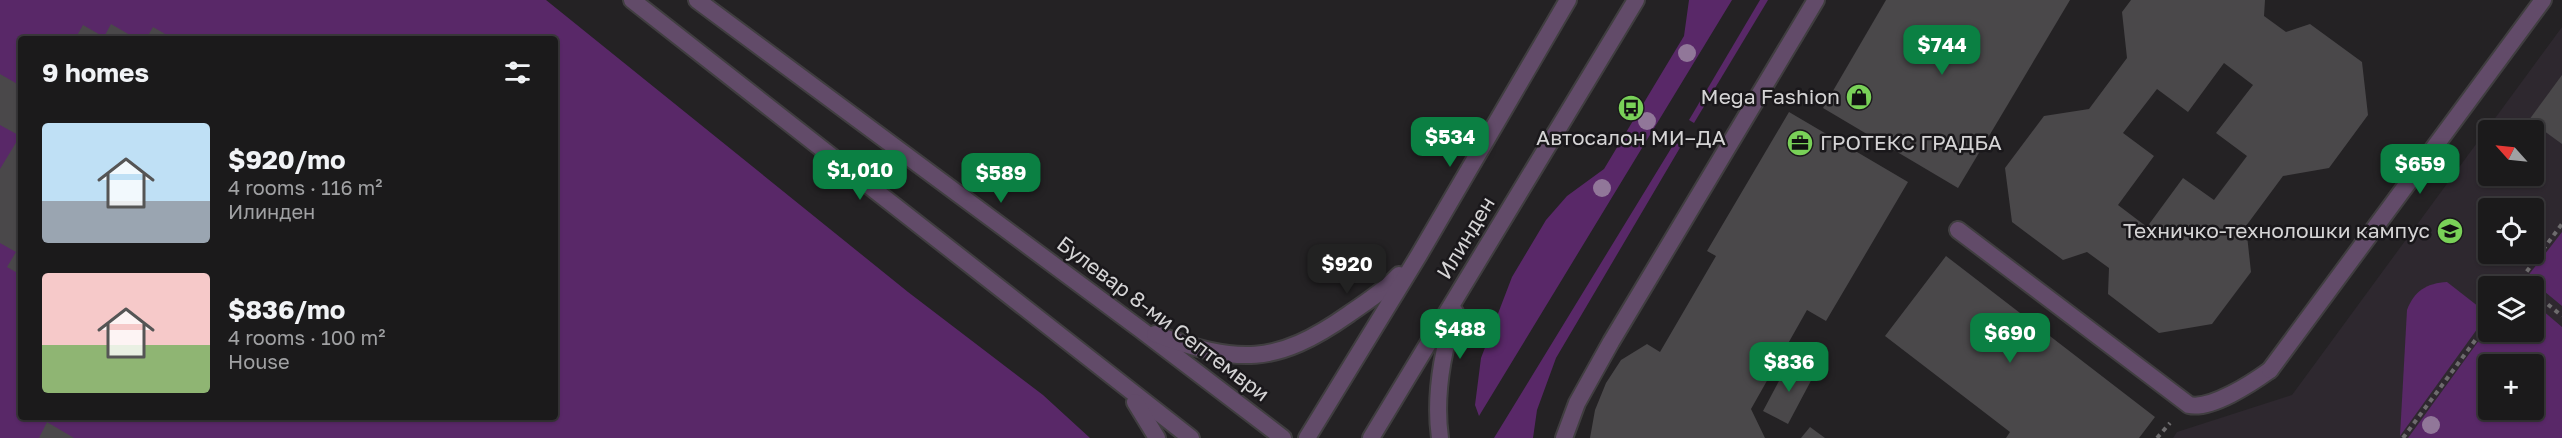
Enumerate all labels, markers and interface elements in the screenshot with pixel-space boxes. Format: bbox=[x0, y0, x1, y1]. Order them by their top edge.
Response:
pin: $744 bbox=[1906, 25, 1978, 76]
text: $744 bbox=[1917, 32, 1967, 56]
icon: filters bbox=[501, 56, 534, 89]
text: 9 homes bbox=[42, 57, 149, 88]
shop icon: Mega Fashion bbox=[1844, 82, 1874, 112]
place label: Mega Fashion bbox=[1701, 83, 1840, 109]
bus stop icon: Автосалон МИ–ДА bbox=[1616, 93, 1646, 123]
pin: $534 bbox=[1414, 117, 1486, 168]
north arrow bbox=[2478, 120, 2544, 186]
map controls bbox=[2478, 120, 2544, 420]
text: $534 bbox=[1425, 124, 1475, 148]
place label: Автосалон МИ–ДА bbox=[1536, 124, 1726, 150]
office icon: ГРОТЕКС ГРАДБА bbox=[1785, 128, 1815, 158]
place label: ГРОТЕКС ГРАДБА bbox=[1820, 129, 2002, 155]
text: $920/mo bbox=[228, 144, 346, 175]
pin: $659 bbox=[2384, 144, 2456, 195]
icon: home bbox=[90, 147, 162, 219]
pin: $1,010 bbox=[811, 150, 909, 201]
text: $659 bbox=[2395, 151, 2446, 175]
pin: $589 bbox=[965, 153, 1037, 204]
text: $1,010 bbox=[827, 157, 893, 181]
text: $589 bbox=[975, 160, 1027, 184]
text: 4 rooms · 116 m² bbox=[228, 175, 383, 199]
street label: Илинден bbox=[1430, 192, 1500, 283]
button: locate bbox=[2478, 198, 2544, 264]
text: Илинден bbox=[228, 199, 315, 223]
school or university icon: Техничко-технолошки кампус bbox=[2435, 216, 2465, 246]
place label: Техничко-технолошки кампус bbox=[2123, 217, 2430, 243]
street label: Булевар 8-ми Септември bbox=[1052, 230, 1275, 407]
pin: $920 bbox=[1311, 244, 1383, 295]
text: $920 bbox=[1321, 251, 1373, 275]
button: layers bbox=[2478, 276, 2544, 342]
text: $836/mo bbox=[228, 294, 345, 325]
icon: home bbox=[90, 297, 162, 369]
pin: $488 bbox=[1424, 309, 1496, 360]
pin: $690 bbox=[1974, 313, 2046, 364]
text: $488 bbox=[1434, 316, 1486, 340]
text: $690 bbox=[1984, 320, 2036, 344]
text: 4 rooms · 100 m² bbox=[228, 325, 386, 349]
pin: $836 bbox=[1753, 342, 1825, 393]
text: House bbox=[228, 349, 290, 373]
text: $836 bbox=[1763, 349, 1815, 373]
button: + bbox=[2478, 354, 2544, 420]

